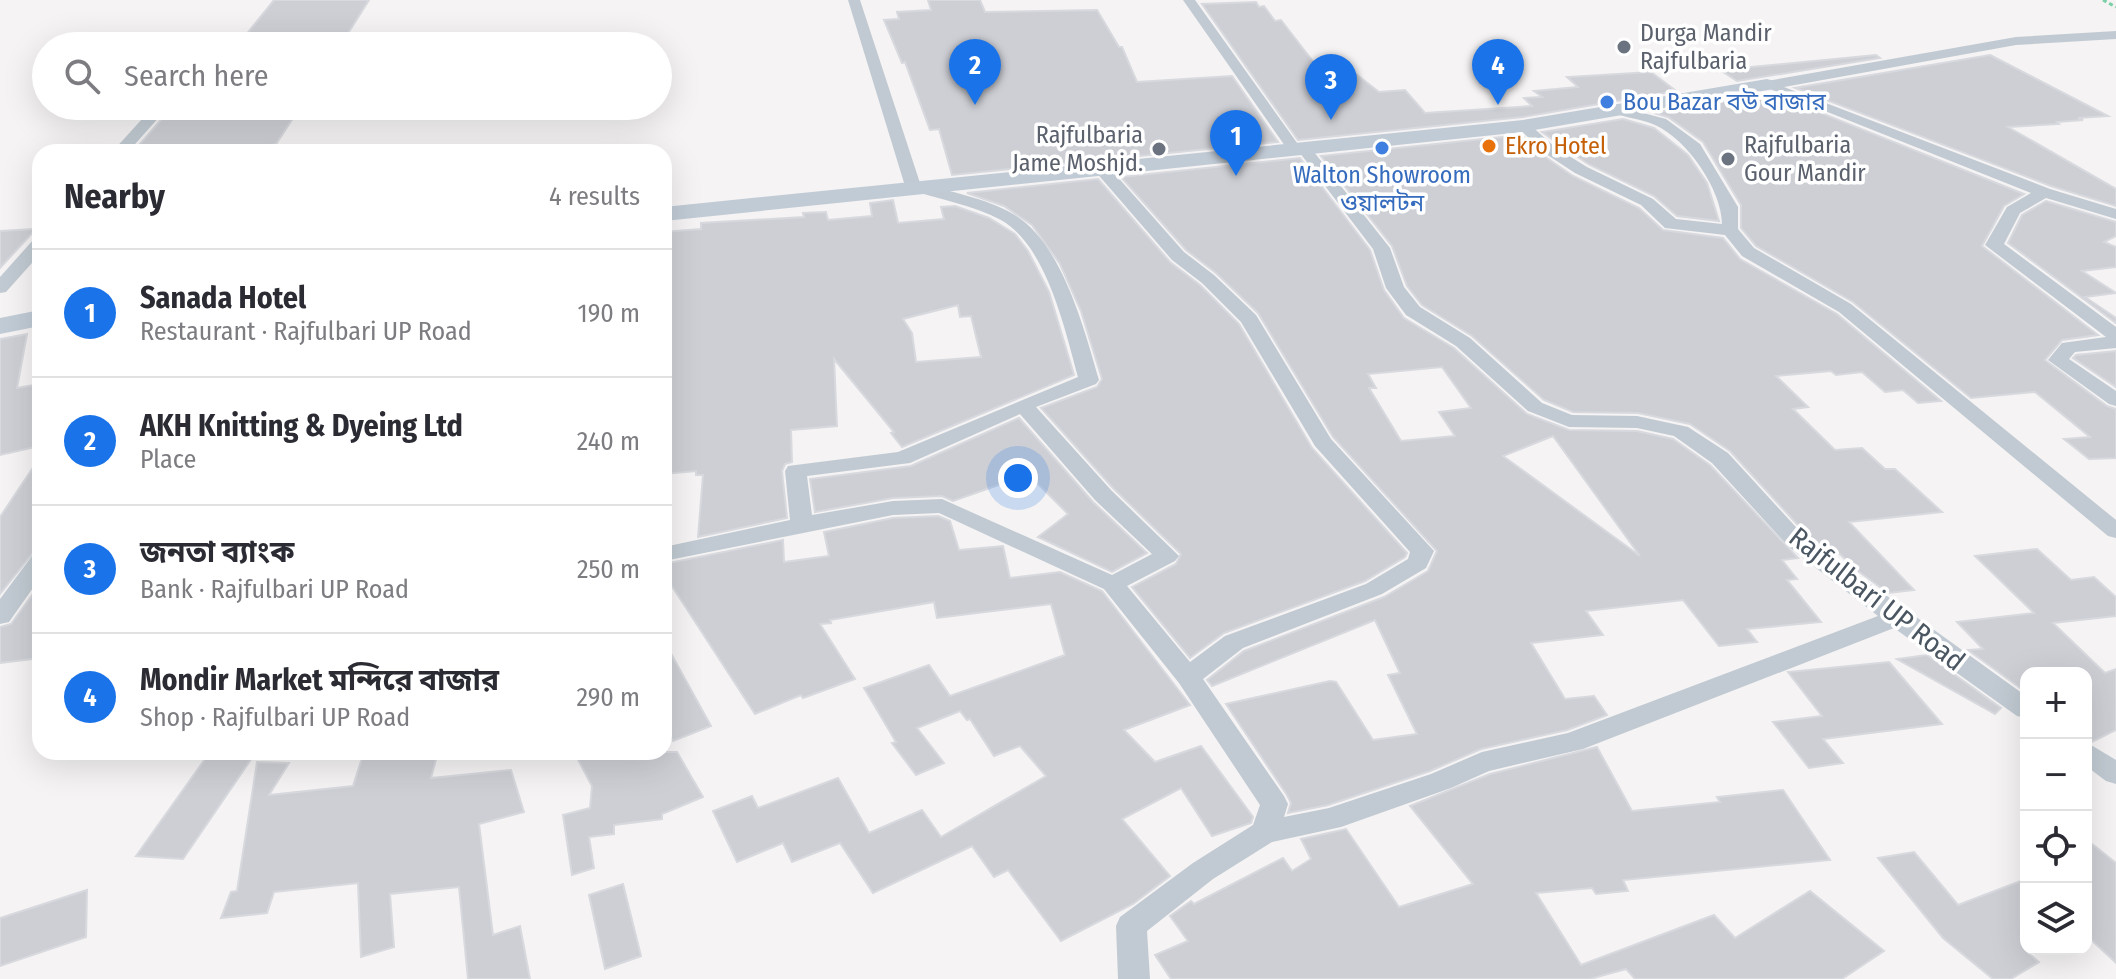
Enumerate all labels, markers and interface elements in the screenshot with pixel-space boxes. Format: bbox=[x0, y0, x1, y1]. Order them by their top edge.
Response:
place label: Durga Mandir Rajfulbaria bbox=[1640, 19, 1772, 75]
search box bbox=[32, 32, 672, 120]
marker: Durga Mandir Rajfulbaria bbox=[1615, 38, 1633, 56]
pin: 2 bbox=[949, 39, 1001, 105]
pin: 4 bbox=[1472, 39, 1524, 105]
icon: search bbox=[60, 54, 104, 98]
pin: 3 bbox=[1305, 54, 1357, 120]
text: Search here bbox=[124, 58, 269, 94]
place label: Bou Bazar বউ বাজার bbox=[1623, 88, 1827, 116]
marker: Bou Bazar বউ বাজার bbox=[1598, 93, 1616, 111]
pin: 1 bbox=[1210, 110, 1262, 176]
place label: Rajfulbaria Jame Moshjd. bbox=[1012, 121, 1143, 177]
place label: Rajfulbaria Gour Mandir bbox=[1744, 131, 1866, 187]
place label: Ekro Hotel bbox=[1505, 132, 1606, 160]
marker: Ekro Hotel bbox=[1480, 137, 1498, 155]
marker: Walton Showroom ওয়ালটন bbox=[1373, 139, 1391, 157]
marker: Rajfulbaria Jame Moshjd. bbox=[1150, 140, 1168, 158]
marker: Rajfulbaria Gour Mandir bbox=[1719, 150, 1737, 168]
place label: Walton Showroom ওয়ালটন bbox=[1293, 161, 1471, 217]
text: Nearby bbox=[64, 176, 165, 217]
text: 4 results bbox=[549, 181, 640, 212]
text: Sanada Hotel bbox=[140, 280, 306, 316]
text: 1 bbox=[85, 298, 96, 329]
text: 190 m bbox=[578, 298, 640, 329]
text: Restaurant · Rajfulbari UP Road bbox=[140, 316, 472, 347]
text: AKH Knitting & Dyeing Ltd bbox=[140, 408, 463, 444]
text: 2 bbox=[84, 426, 96, 457]
text: 240 m bbox=[577, 426, 640, 457]
text: Place bbox=[140, 444, 196, 475]
your location bbox=[998, 458, 1038, 498]
street label: Rajfulbari UP Road bbox=[1783, 520, 1971, 678]
text: জনতা ব্যাংক bbox=[140, 534, 294, 570]
text: 3 bbox=[84, 554, 96, 585]
text: 250 m bbox=[577, 554, 640, 585]
text: Bank · Rajfulbari UP Road bbox=[140, 574, 409, 605]
text: Mondir Market মন্দিরে বাজার bbox=[140, 662, 499, 698]
map controls bbox=[2020, 667, 2092, 955]
button: + bbox=[2020, 667, 2092, 739]
text: 4 bbox=[83, 682, 97, 713]
text: 290 m bbox=[576, 682, 640, 713]
text: Shop · Rajfulbari UP Road bbox=[140, 702, 410, 733]
button: − bbox=[2020, 739, 2092, 811]
button: locate bbox=[2020, 811, 2092, 883]
button: layers bbox=[2020, 883, 2092, 955]

